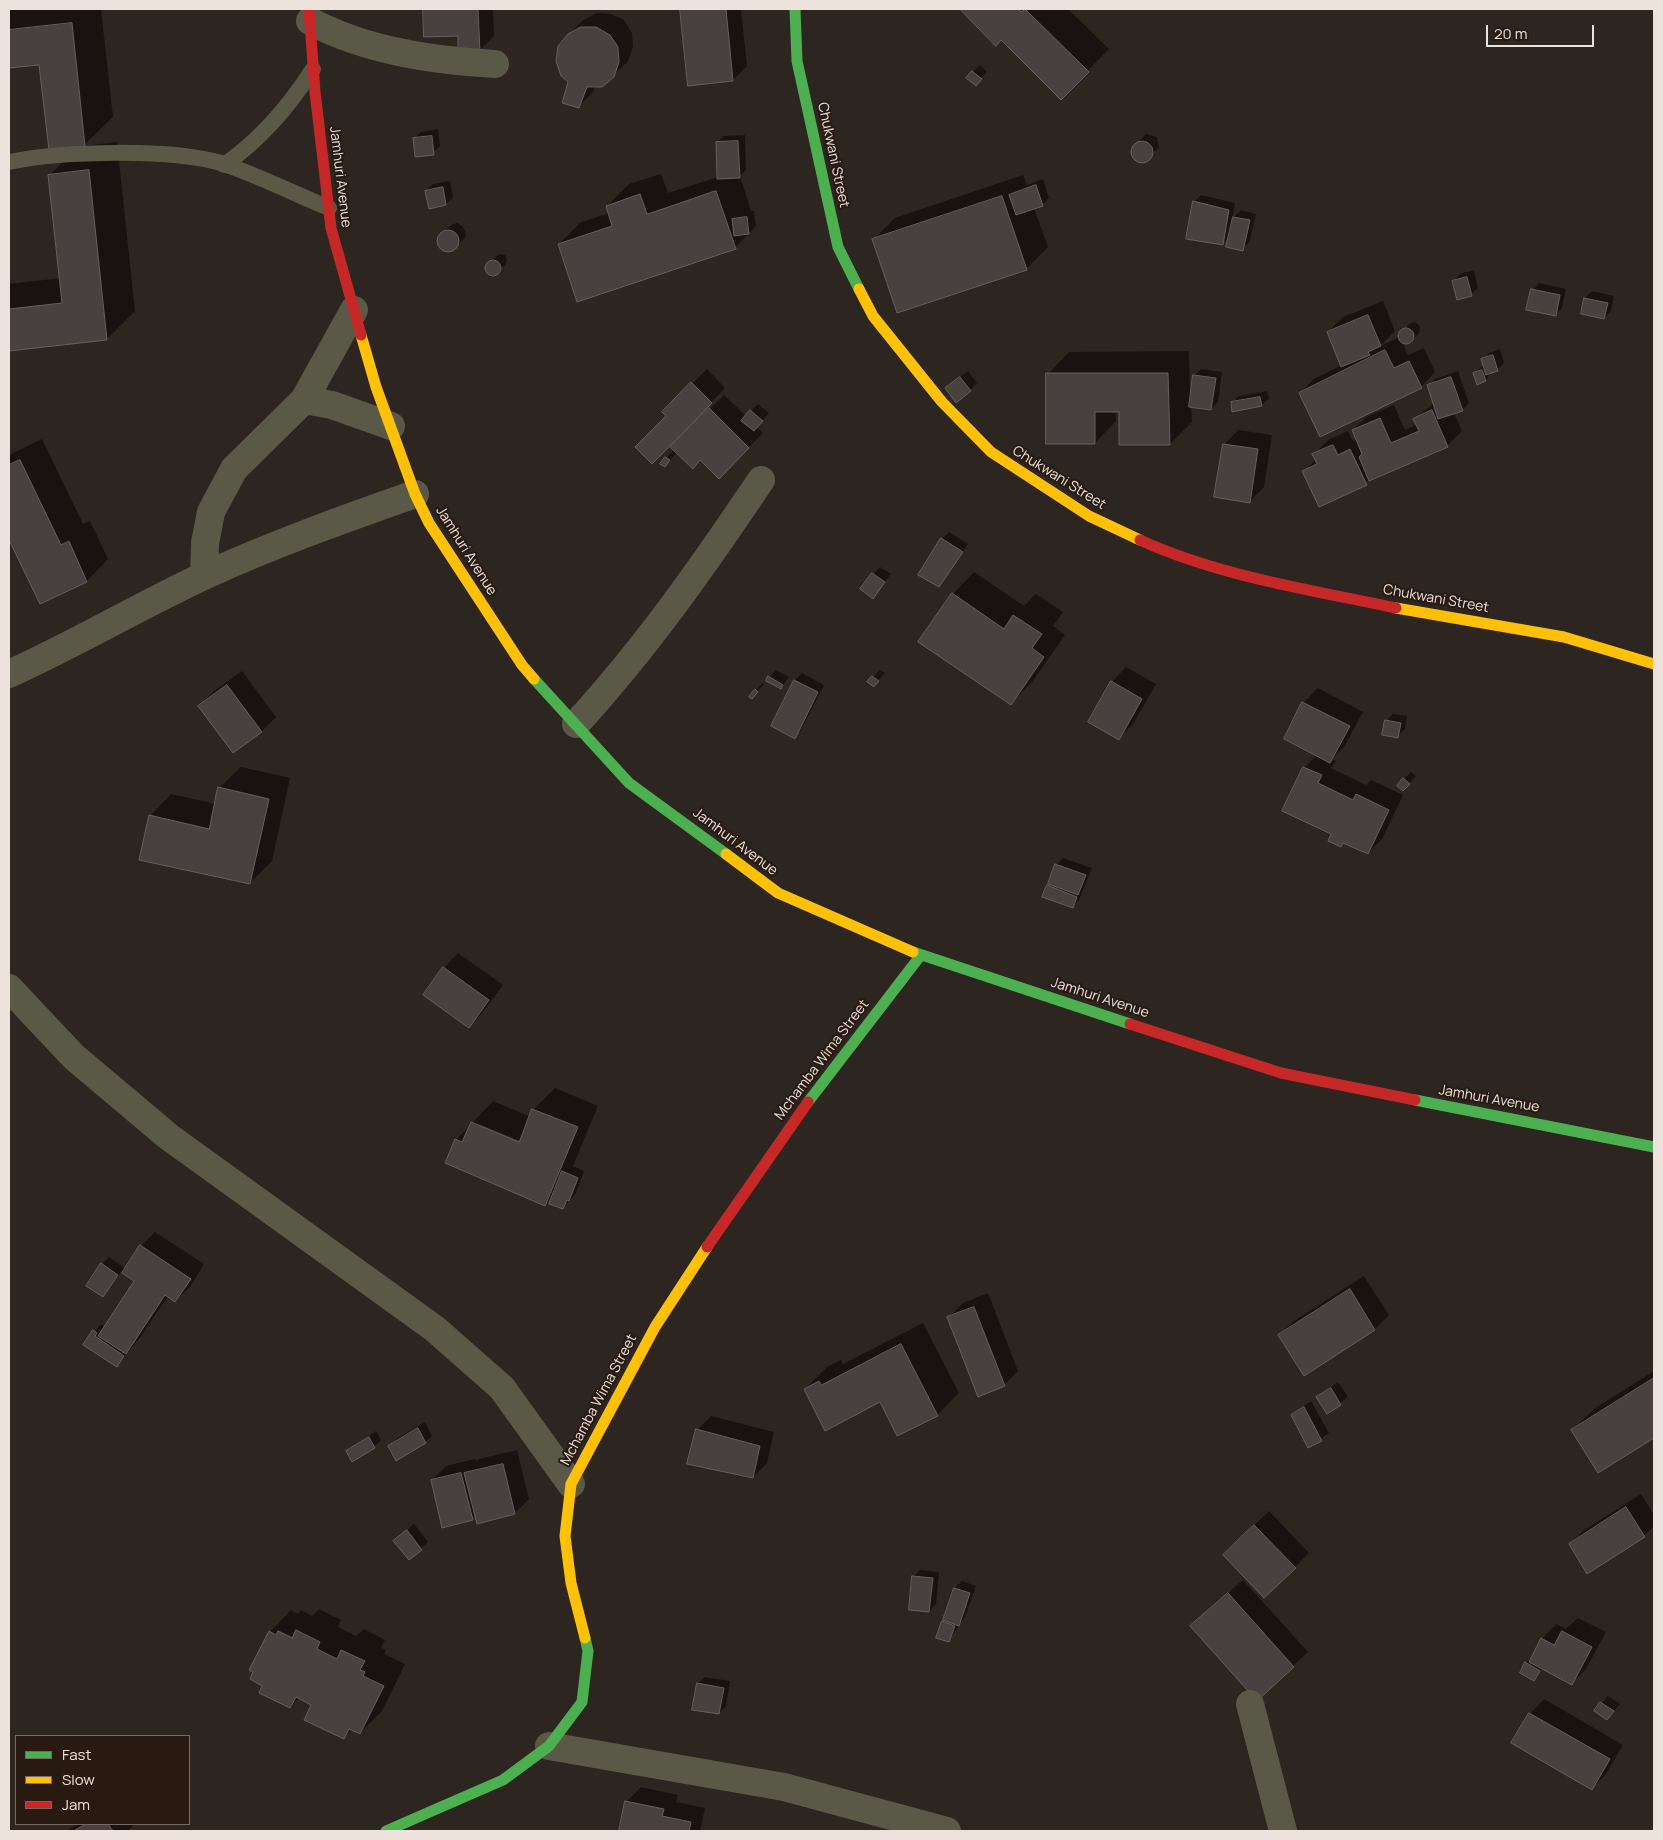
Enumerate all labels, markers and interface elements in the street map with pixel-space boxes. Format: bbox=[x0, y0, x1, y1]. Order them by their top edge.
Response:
scale bar bbox=[1488, 15, 1596, 47]
text: 20 m bbox=[1494, 23, 1527, 44]
street label: Chukwani Street bbox=[814, 101, 852, 209]
street label: Jamhuri Avenue bbox=[325, 125, 355, 229]
street label: Chukwani Street bbox=[1009, 442, 1109, 514]
street label: Jamhuri Avenue bbox=[432, 503, 500, 599]
street label: Chukwani Street bbox=[1382, 581, 1490, 617]
street label: Jamhuri Avenue bbox=[689, 805, 781, 879]
street label: Jamhuri Avenue bbox=[1049, 974, 1151, 1022]
street label: Mchamba Wima Street bbox=[771, 997, 873, 1123]
street label: Jamhuri Avenue bbox=[1437, 1082, 1541, 1116]
street label: Mchamba Wima Street bbox=[557, 1332, 641, 1468]
legend bbox=[15, 1735, 190, 1825]
text: Fast bbox=[62, 1744, 91, 1765]
text: Slow bbox=[62, 1769, 95, 1790]
text: Jam bbox=[62, 1794, 90, 1815]

